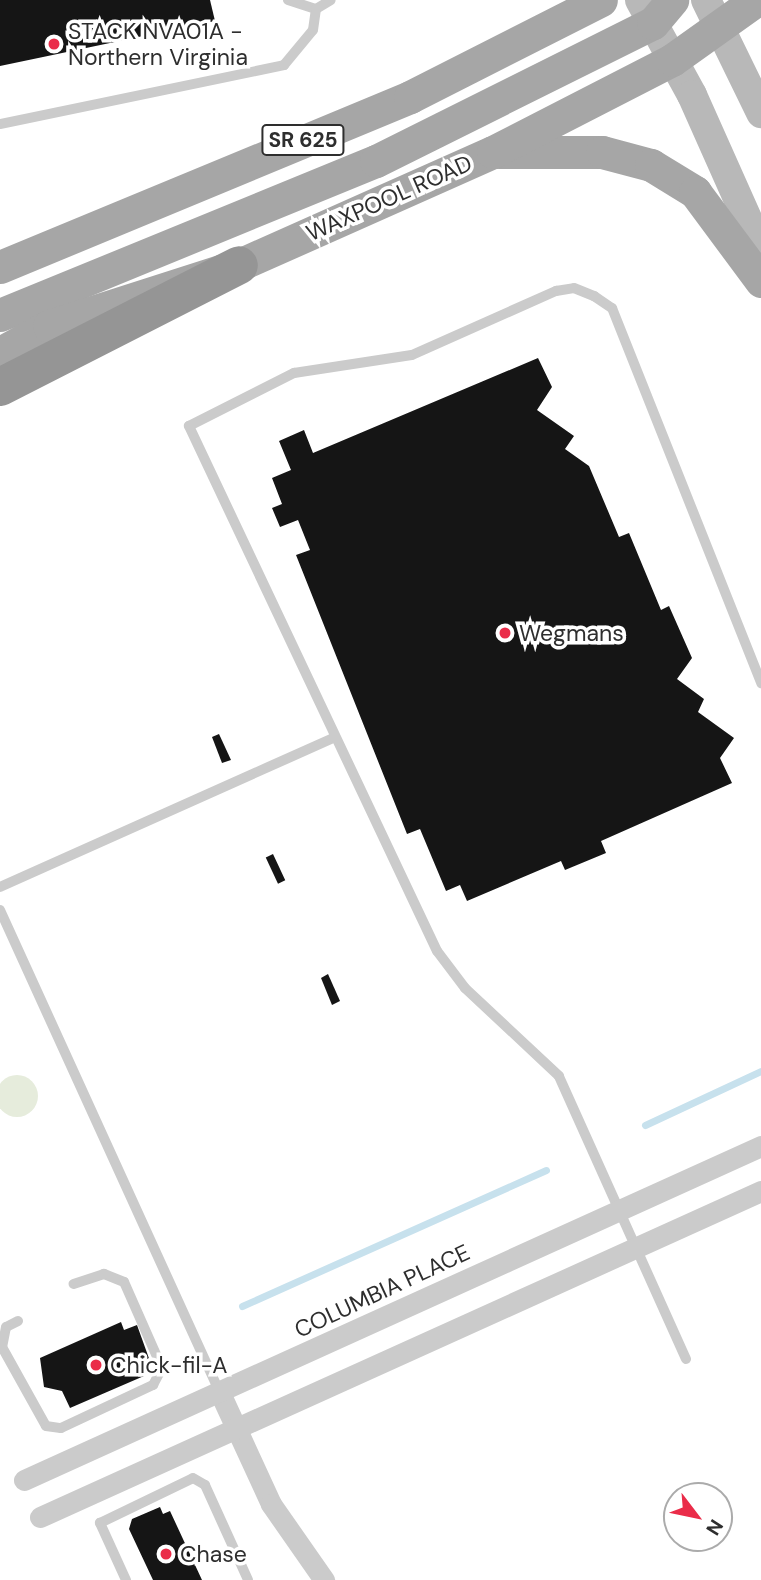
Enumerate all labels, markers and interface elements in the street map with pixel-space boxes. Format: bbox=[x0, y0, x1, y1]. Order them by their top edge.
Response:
place label: STACK NVA01A - Northern Virginia bbox=[68, 17, 248, 71]
marker: STACK NVA01A - Northern Virginia bbox=[46, 36, 62, 52]
road number: SR 625 bbox=[261, 122, 345, 158]
street label: WAXPOOL ROAD bbox=[302, 149, 476, 247]
place label: Wegmans bbox=[519, 619, 624, 647]
marker: Wegmans bbox=[497, 625, 513, 641]
street label: COLUMBIA PLACE bbox=[290, 1238, 474, 1344]
place label: Chick-fil-A bbox=[110, 1351, 228, 1379]
marker: Chick-fil-A bbox=[88, 1357, 104, 1373]
north arrow bbox=[663, 1482, 733, 1552]
text: N bbox=[700, 1515, 729, 1540]
place label: Chase bbox=[180, 1540, 247, 1568]
marker: Chase bbox=[158, 1546, 174, 1562]

